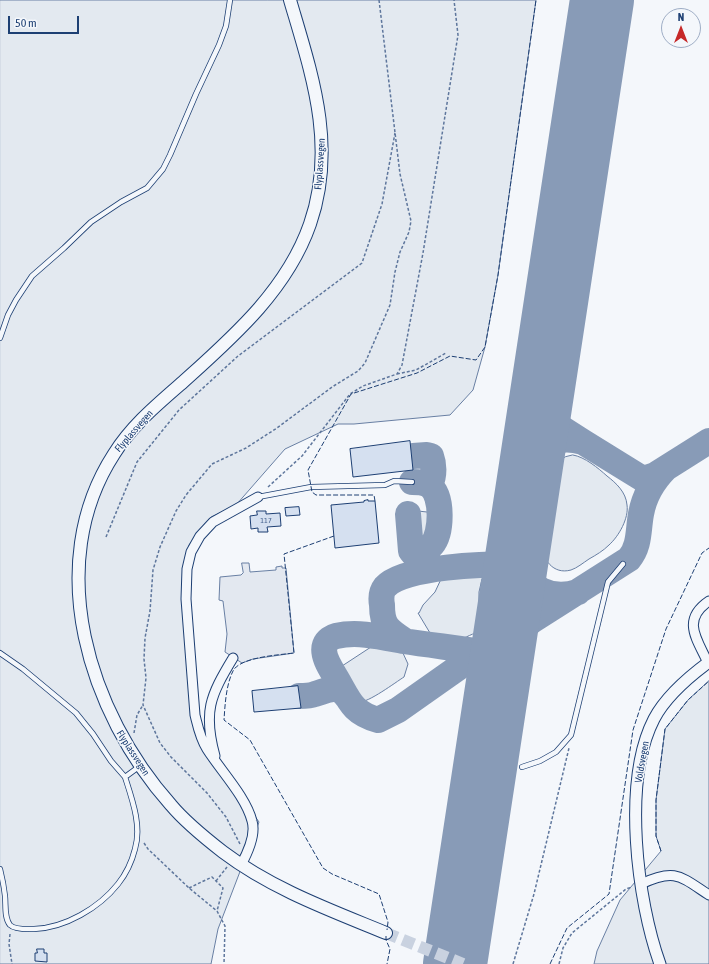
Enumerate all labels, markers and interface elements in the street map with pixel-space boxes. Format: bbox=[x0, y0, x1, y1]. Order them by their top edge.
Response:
scale bar bbox=[10, 8, 81, 34]
north arrow bbox=[661, 8, 701, 48]
text: N bbox=[678, 11, 684, 23]
text: 50 m bbox=[15, 16, 37, 30]
street label: Flyplassvegen bbox=[312, 138, 328, 190]
street label: Flyplassvegen bbox=[112, 407, 156, 455]
house number: 117 bbox=[260, 515, 272, 525]
street label: Flyplassvegen bbox=[114, 728, 152, 778]
street label: Voldsvegen bbox=[632, 740, 652, 784]

